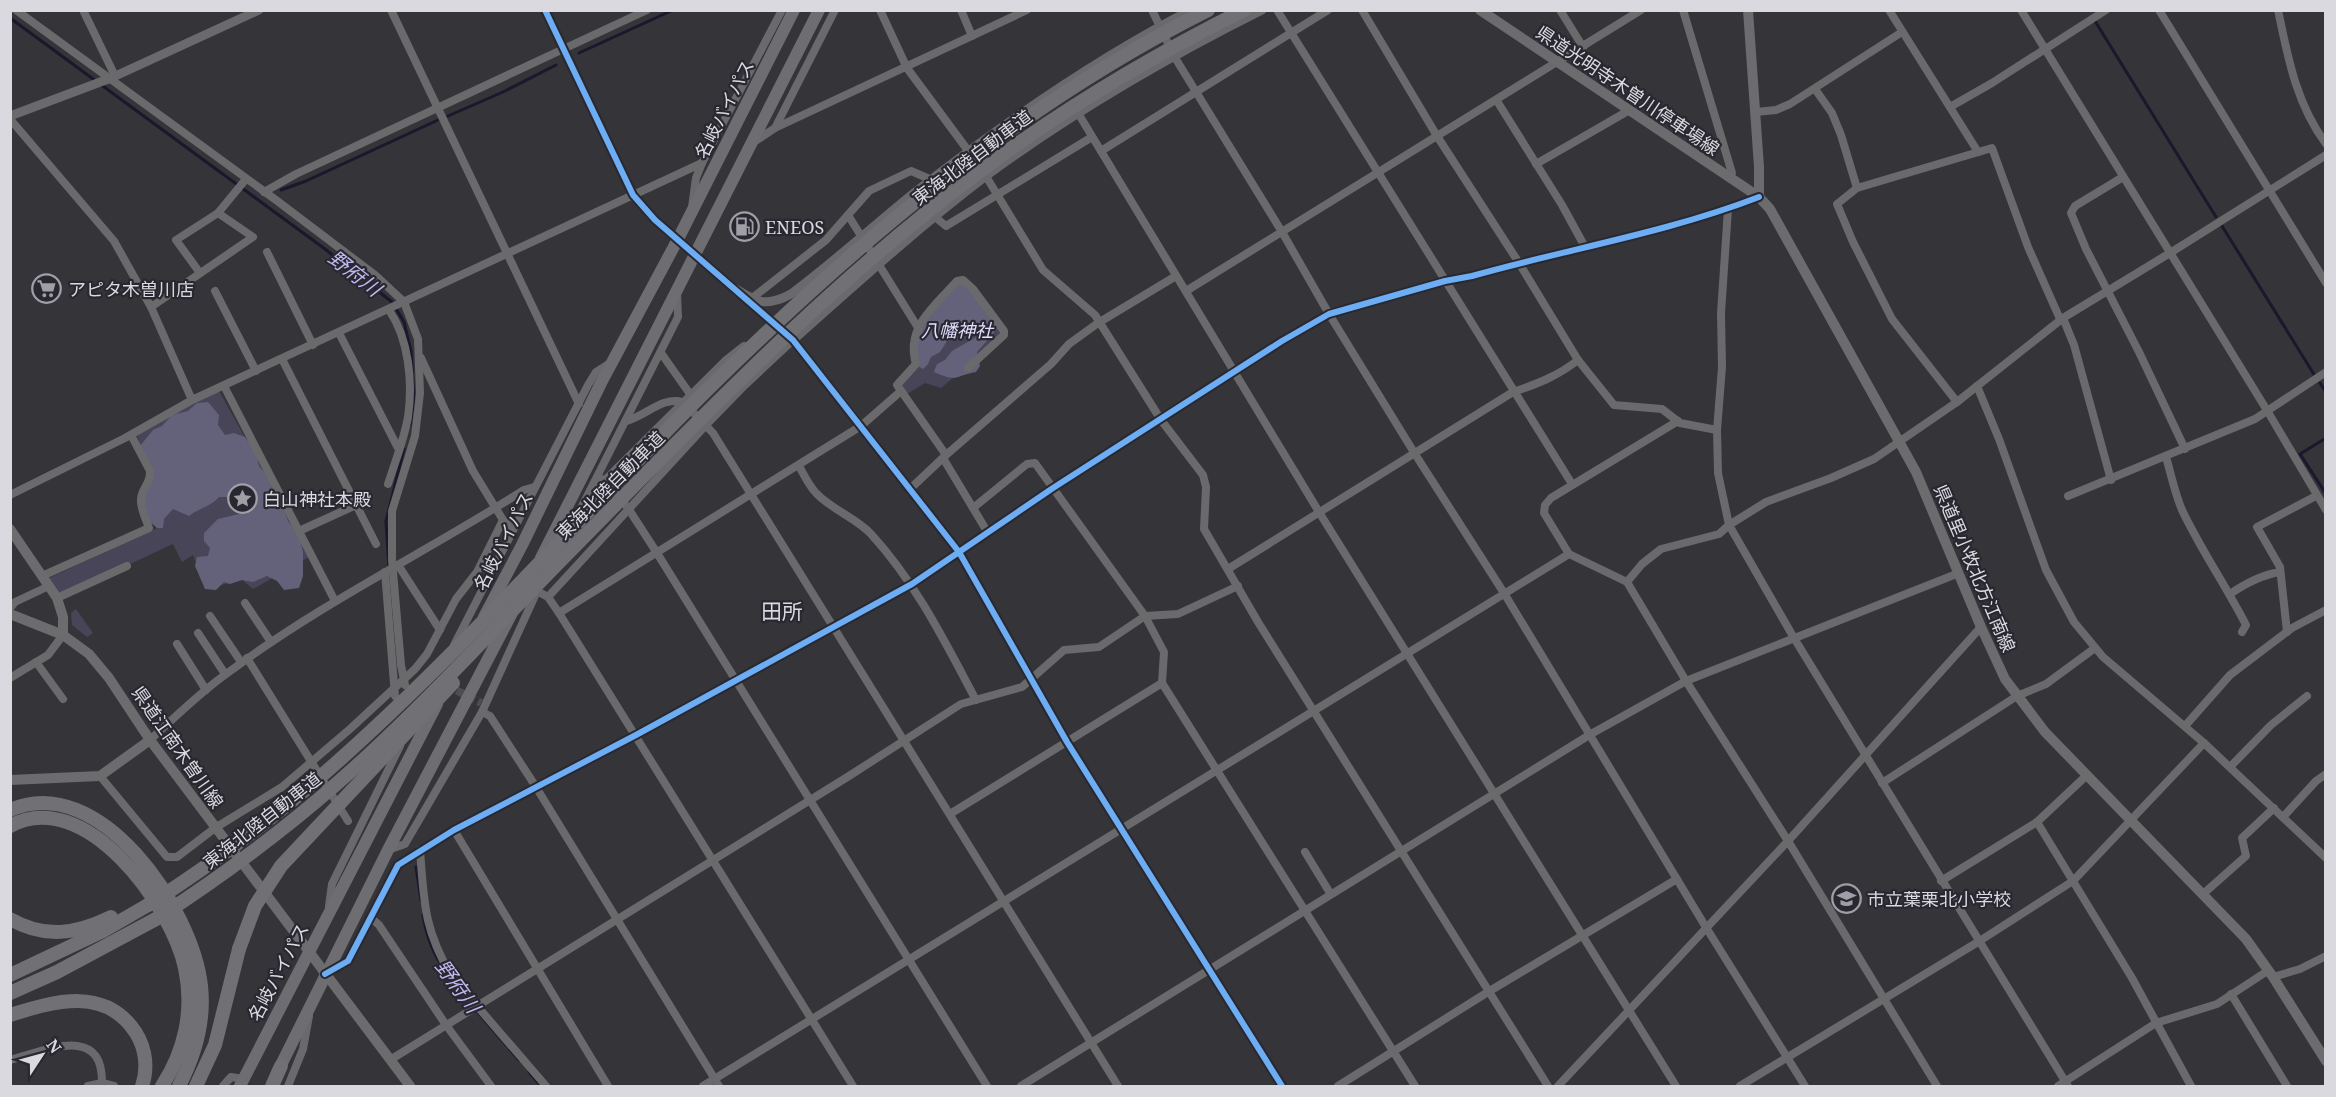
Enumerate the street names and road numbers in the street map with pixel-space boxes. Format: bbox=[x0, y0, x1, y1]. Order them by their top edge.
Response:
street label: 県道光明寺木曽川停車場線 bbox=[1532, 20, 1724, 160]
street label: 名岐バイパス bbox=[689, 56, 759, 162]
street label: 東海北陸自動車道 bbox=[907, 104, 1037, 210]
street label: 東海北陸自動車道 bbox=[551, 426, 669, 544]
street label: 県道里小牧北方江南線 bbox=[1929, 480, 2021, 656]
street label: 名岐バイパス bbox=[468, 488, 538, 594]
street label: 県道江南木曽川線 bbox=[127, 681, 229, 813]
street label: 東海北陸自動車道 bbox=[198, 766, 326, 874]
street label: 名岐バイパス bbox=[242, 919, 314, 1025]

